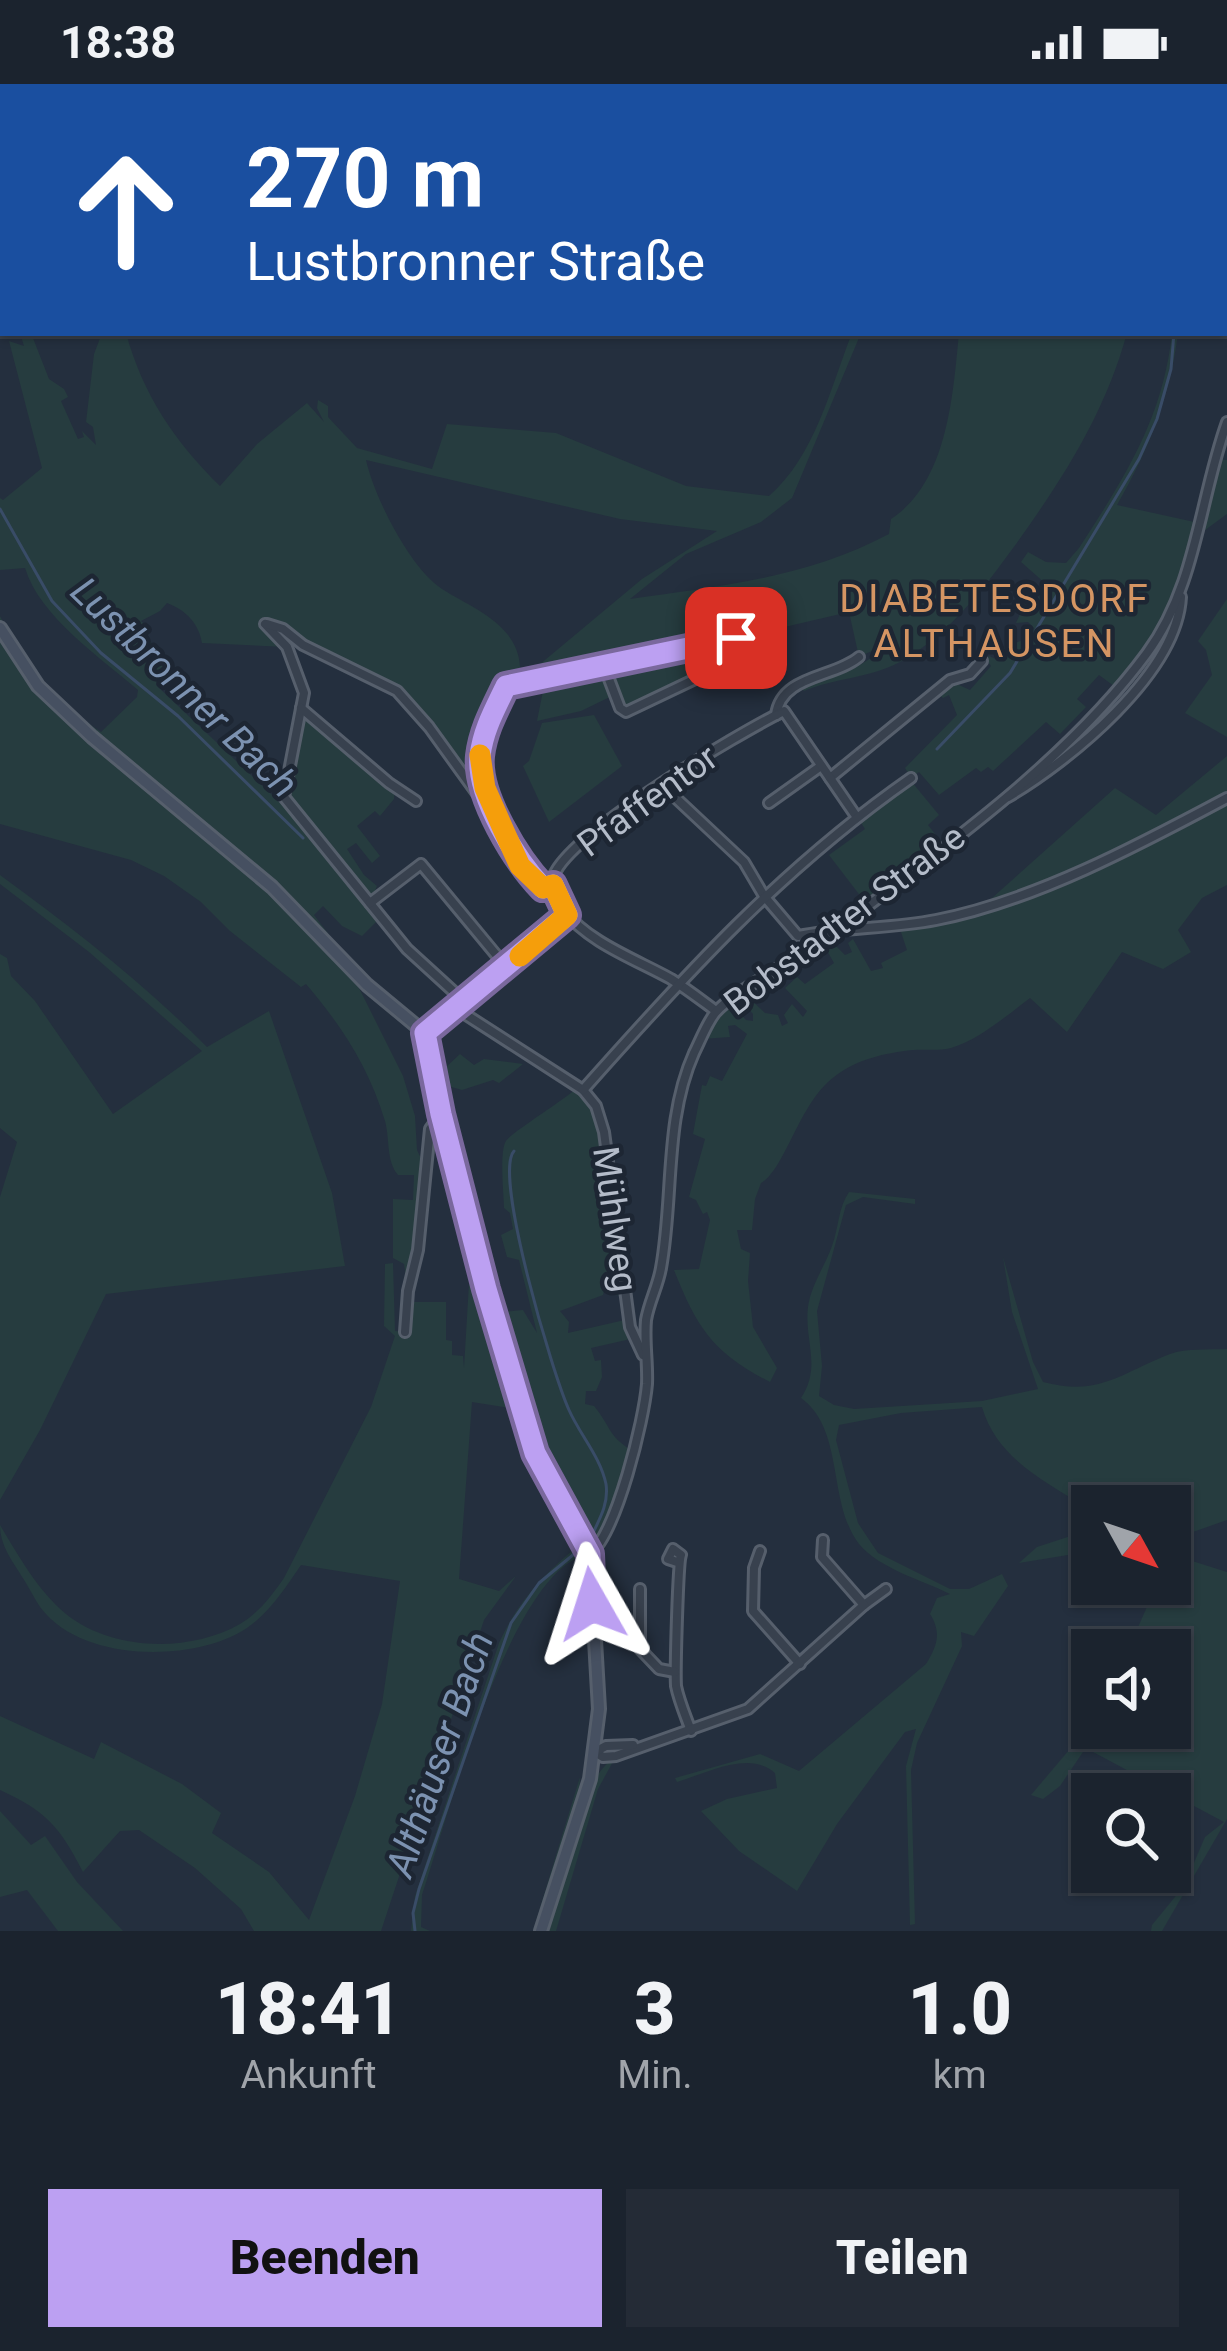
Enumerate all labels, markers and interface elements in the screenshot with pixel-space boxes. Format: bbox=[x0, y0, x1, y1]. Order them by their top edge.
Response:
text: 18:38 bbox=[60, 16, 176, 69]
text: 270 m bbox=[246, 129, 484, 228]
icon: ahead bbox=[48, 132, 204, 288]
text: Lustbronner Straße bbox=[246, 230, 705, 293]
water label: Lustbronner Bach bbox=[62, 568, 307, 807]
district label: DIABETESDORF ALTHAUSEN bbox=[839, 576, 1151, 667]
pin bbox=[685, 587, 787, 689]
icon: arrive bbox=[703, 605, 769, 671]
street label: Pfaffentor bbox=[569, 736, 726, 866]
street label: Bobstadter Straße bbox=[716, 816, 973, 1024]
street label: Mühlweg bbox=[584, 1144, 646, 1294]
north arrow bbox=[1071, 1485, 1191, 1605]
map controls bbox=[1071, 1485, 1191, 1893]
position arrow bbox=[529, 1541, 655, 1667]
water label: Althäuser Bach bbox=[376, 1626, 503, 1884]
button: sound bbox=[1071, 1629, 1191, 1749]
button: search bbox=[1071, 1773, 1191, 1893]
text: 18:41 bbox=[215, 1967, 402, 2052]
text: 3 bbox=[634, 1967, 676, 2052]
text: 1.0 bbox=[908, 1967, 1012, 2052]
text: Ankunft bbox=[241, 2052, 377, 2098]
text: Min. bbox=[617, 2052, 692, 2098]
text: km bbox=[933, 2052, 987, 2098]
button: Beenden bbox=[48, 2189, 602, 2327]
button: Teilen bbox=[626, 2189, 1179, 2327]

